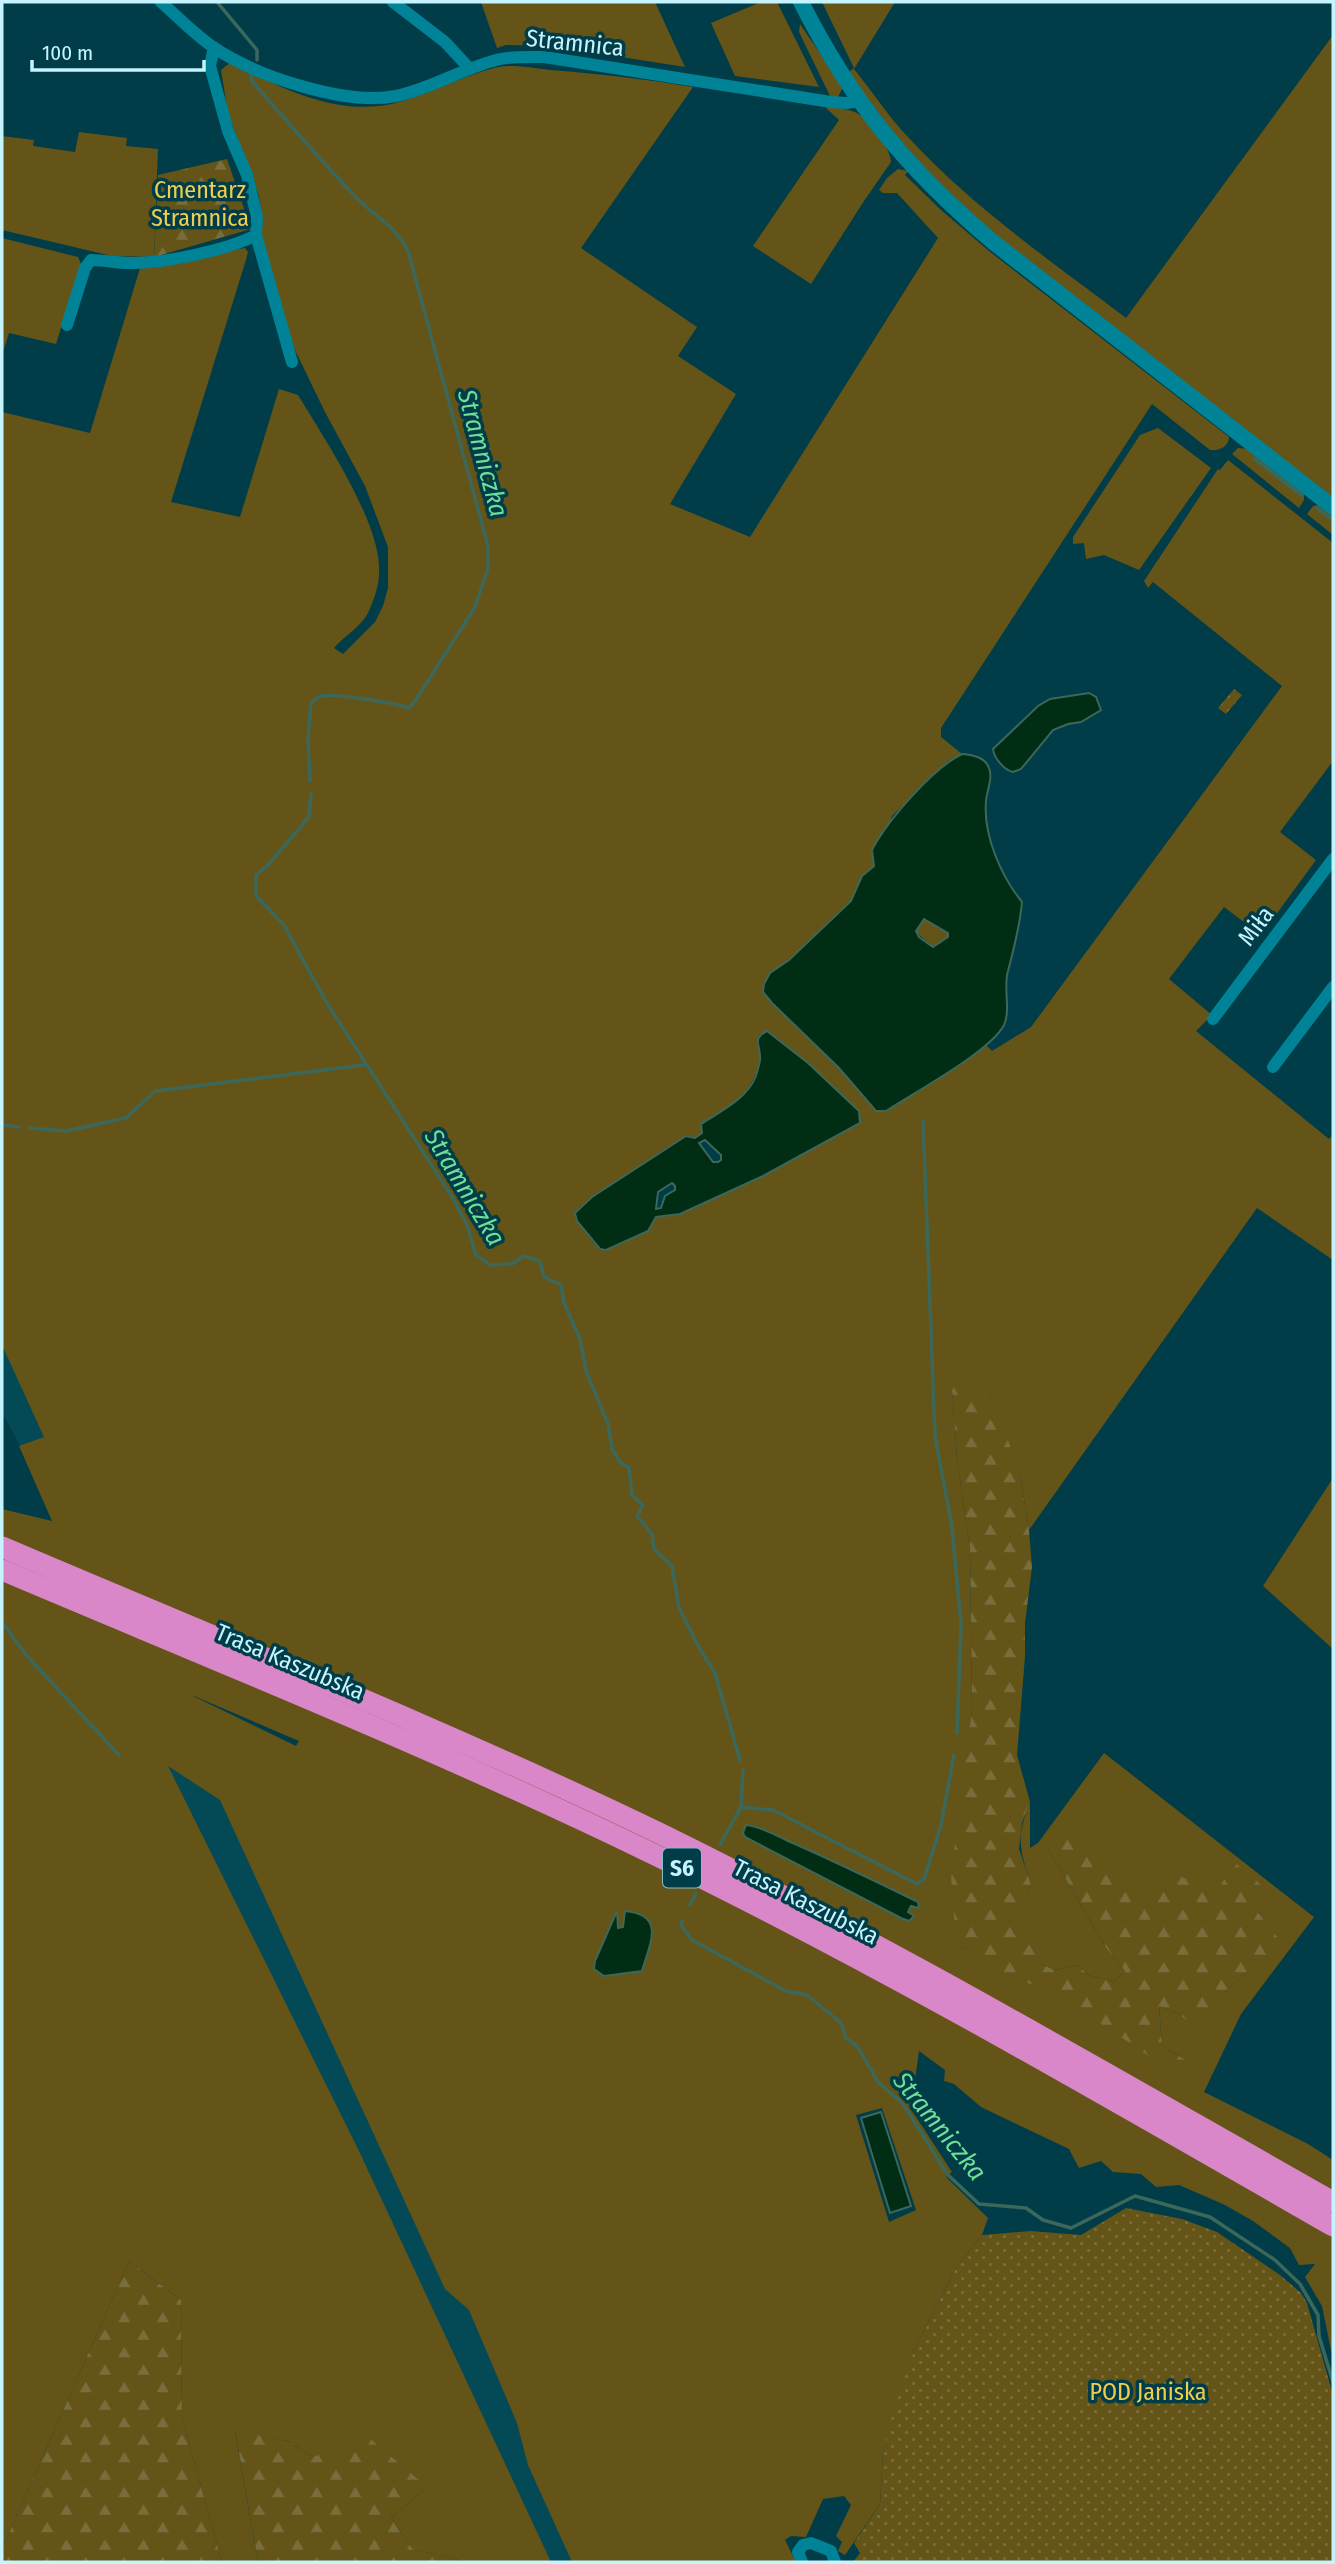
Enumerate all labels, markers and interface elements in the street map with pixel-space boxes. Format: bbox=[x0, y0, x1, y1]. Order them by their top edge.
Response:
street label: Stramnica bbox=[525, 24, 625, 62]
scale bar bbox=[32, 28, 203, 72]
text: 100 m bbox=[42, 40, 93, 66]
park label: Cmentarz Stramnica bbox=[151, 176, 249, 232]
water label: Stramniczka bbox=[450, 385, 514, 520]
street label: Miła bbox=[1232, 901, 1280, 951]
water label: Stramniczka bbox=[417, 1122, 511, 1251]
street label: Trasa Kaszubska bbox=[211, 1618, 369, 1706]
road number: S6 bbox=[663, 1848, 701, 1887]
street label: Trasa Kaszubska bbox=[729, 1853, 883, 1951]
water label: Stramniczka bbox=[886, 2065, 993, 2187]
park label: POD Janiska bbox=[1089, 2378, 1207, 2406]

